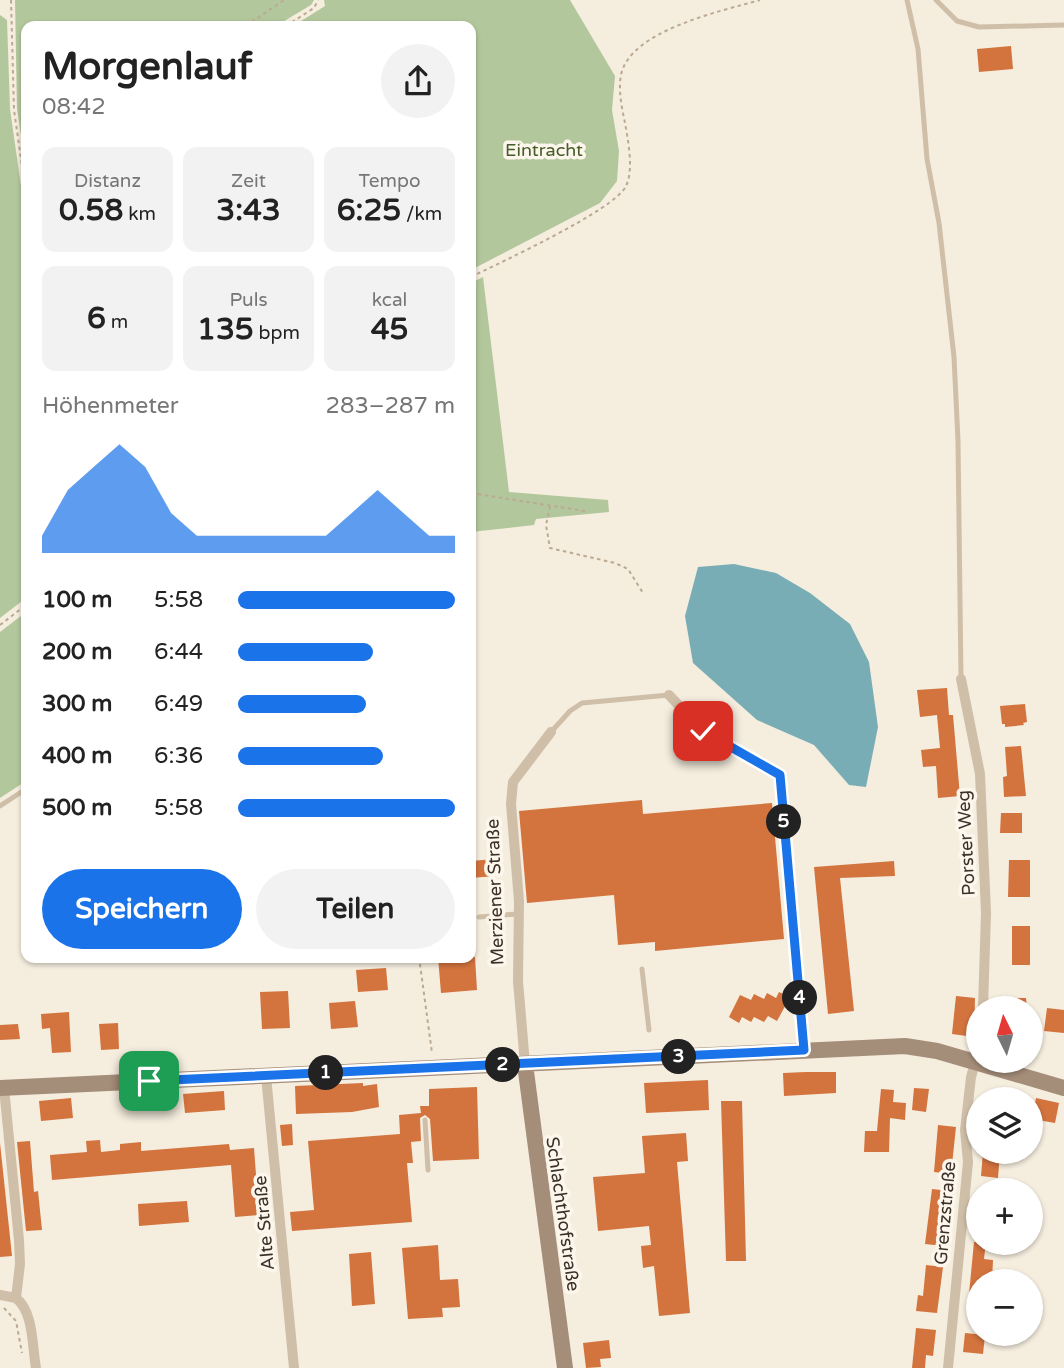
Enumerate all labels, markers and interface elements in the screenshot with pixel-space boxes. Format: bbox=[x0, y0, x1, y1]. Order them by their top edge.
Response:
text: Morgenlauf bbox=[42, 44, 252, 90]
button: share bbox=[381, 44, 455, 118]
text: 08:42 bbox=[42, 93, 106, 121]
park label: Eintracht bbox=[505, 139, 583, 161]
text: Distanz bbox=[74, 170, 141, 192]
text: Zeit bbox=[231, 170, 266, 192]
text: Tempo bbox=[358, 170, 421, 192]
text: 0.58 bbox=[59, 192, 123, 229]
text: 3:43 bbox=[216, 192, 281, 229]
text: 6:25 bbox=[337, 192, 401, 229]
text: km bbox=[123, 203, 156, 225]
text: /km bbox=[401, 203, 442, 225]
text: Puls bbox=[229, 289, 268, 311]
text: kcal bbox=[372, 289, 407, 311]
text: 6 bbox=[87, 300, 106, 337]
text: m bbox=[106, 311, 128, 333]
text: 135 bbox=[197, 311, 254, 348]
text: 45 bbox=[371, 311, 408, 348]
text: bpm bbox=[254, 322, 300, 344]
text: Höhenmeter bbox=[42, 392, 179, 420]
text: 283–287 m bbox=[326, 392, 455, 420]
text: 100 m bbox=[42, 586, 112, 614]
text: 5:58 bbox=[154, 586, 203, 614]
text: 200 m bbox=[42, 638, 112, 666]
text: 6:44 bbox=[154, 638, 203, 666]
text: 300 m bbox=[42, 690, 112, 718]
text: 6:49 bbox=[154, 690, 203, 718]
pin bbox=[673, 701, 733, 761]
icon: check bbox=[684, 712, 722, 750]
text: 400 m bbox=[42, 742, 112, 770]
text: 6:36 bbox=[154, 742, 203, 770]
street label: Porster Weg bbox=[952, 790, 980, 896]
text: 500 m bbox=[42, 794, 112, 822]
text: 5:58 bbox=[154, 794, 203, 822]
pin: 5 bbox=[766, 804, 802, 840]
text: 5 bbox=[778, 810, 789, 832]
street label: Merziener Straße bbox=[481, 819, 509, 965]
button: Speichern bbox=[42, 869, 242, 949]
button: Teilen bbox=[256, 869, 455, 949]
pin: 4 bbox=[782, 981, 818, 1016]
text: 4 bbox=[794, 986, 805, 1008]
north arrow bbox=[966, 996, 1043, 1073]
map controls bbox=[966, 996, 1043, 1346]
pin: 3 bbox=[662, 1040, 696, 1074]
text: 3 bbox=[673, 1045, 684, 1067]
pin: 2 bbox=[486, 1048, 520, 1082]
pin bbox=[119, 1051, 179, 1111]
text: 2 bbox=[497, 1053, 508, 1075]
pin: 1 bbox=[308, 1056, 344, 1090]
text: 1 bbox=[320, 1061, 331, 1083]
icon: arrive bbox=[130, 1062, 168, 1100]
button: layers bbox=[966, 1087, 1043, 1164]
street label: Schlachthofstraße bbox=[541, 1135, 585, 1293]
street label: Grenzstraße bbox=[930, 1160, 960, 1266]
street label: Alte Straße bbox=[249, 1175, 279, 1271]
button: + bbox=[966, 1178, 1043, 1255]
button: − bbox=[966, 1269, 1043, 1346]

